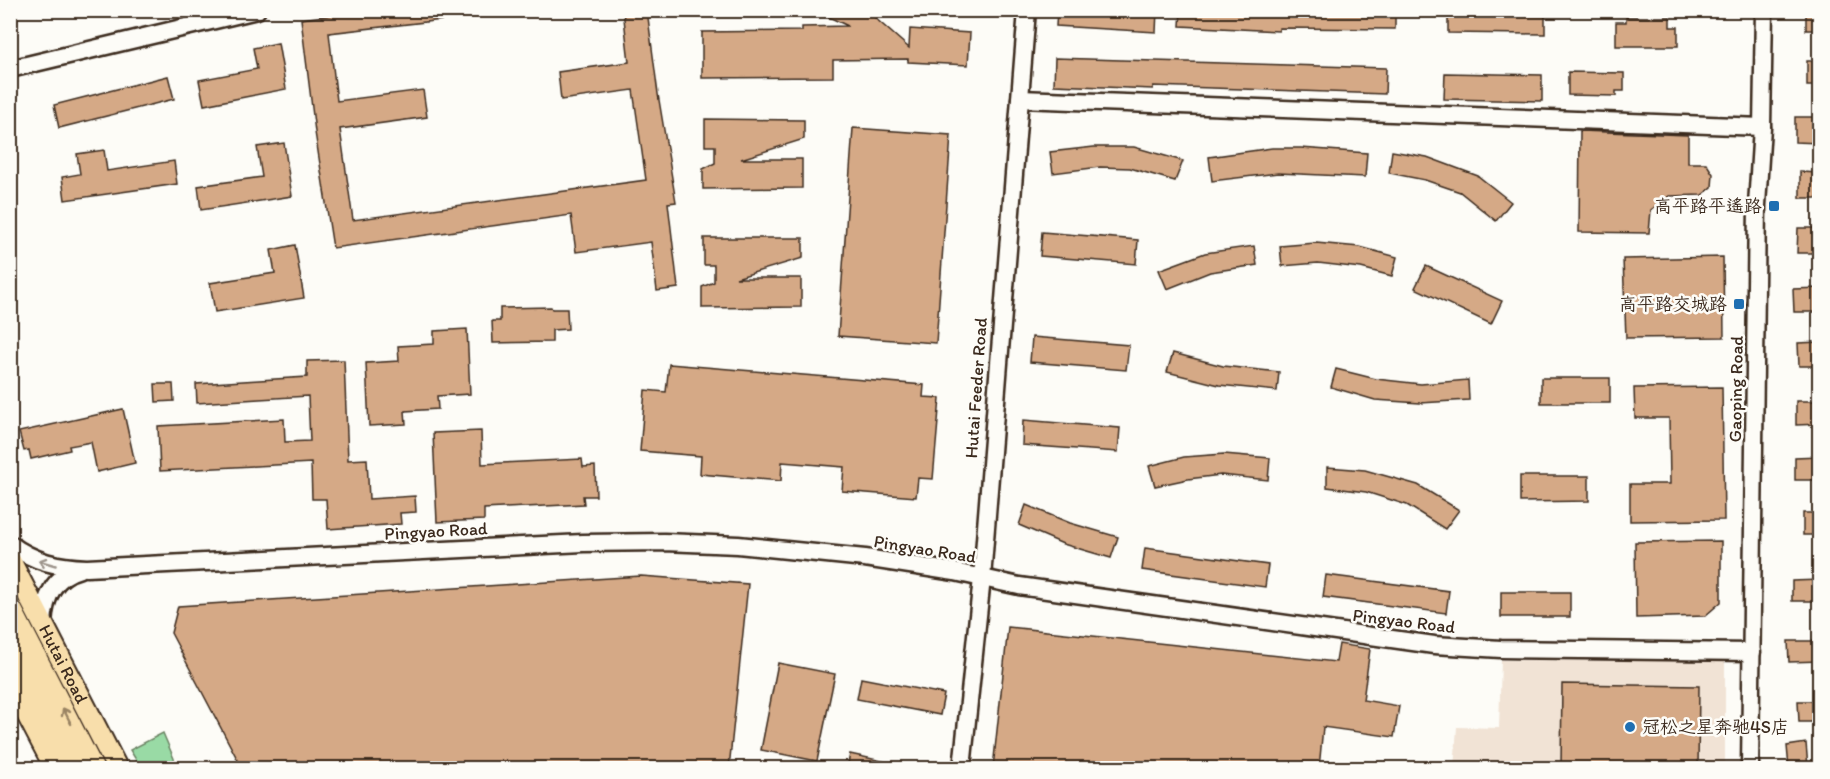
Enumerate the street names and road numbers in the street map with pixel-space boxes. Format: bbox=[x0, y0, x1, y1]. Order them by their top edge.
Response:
street label: Hutai Feeder Road bbox=[960, 317, 992, 459]
street label: Gaoping Road bbox=[1724, 335, 1748, 443]
street label: Pingyao Road bbox=[384, 517, 488, 545]
street label: Pingyao Road bbox=[872, 530, 978, 568]
street label: Pingyao Road bbox=[1351, 604, 1457, 638]
street label: Hutai Road bbox=[34, 621, 93, 707]

